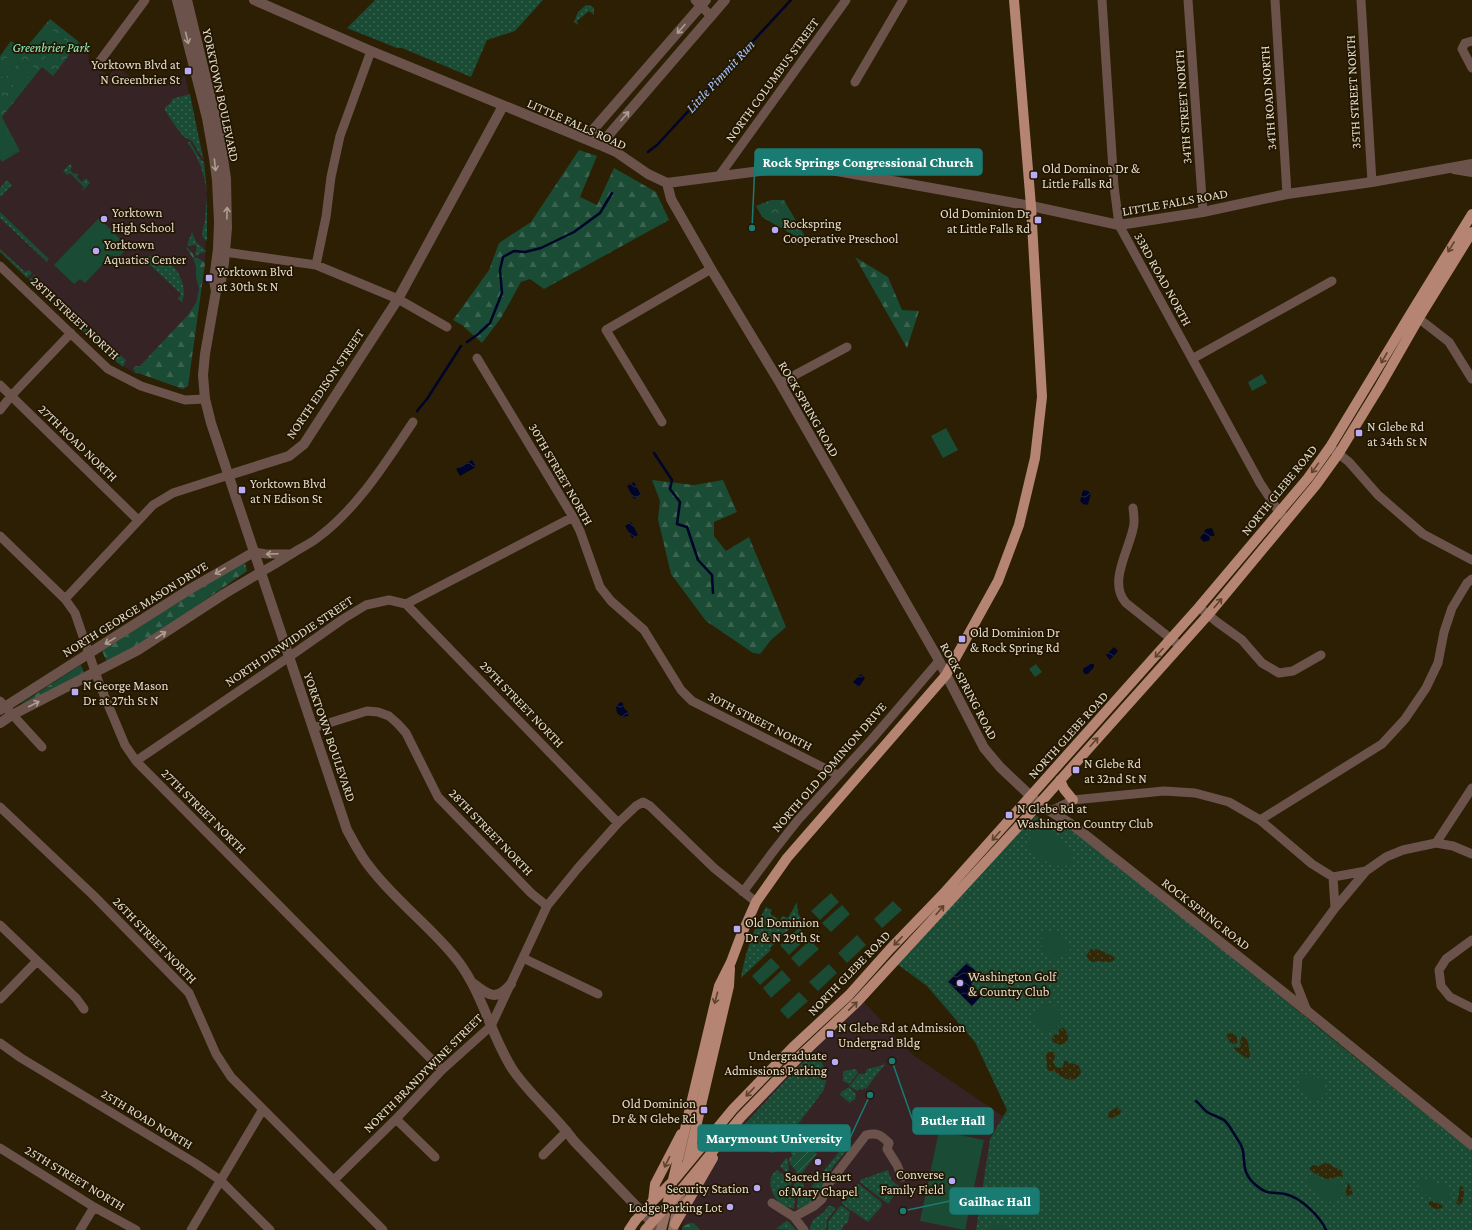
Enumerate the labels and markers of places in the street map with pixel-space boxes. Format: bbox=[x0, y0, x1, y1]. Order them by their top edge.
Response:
place label: Yorktown Blvd at N Greenbrier St bbox=[91, 57, 181, 87]
marker: Yorktown Blvd at N Greenbrier St bbox=[183, 66, 193, 76]
callout: Rock Springs Congressional Church bbox=[755, 149, 982, 175]
place label: Old Dominon Dr & Little Falls Rd bbox=[1042, 161, 1141, 191]
marker: Old Dominon Dr & Little Falls Rd bbox=[1029, 170, 1039, 180]
place label: Yorktown High School bbox=[112, 205, 175, 235]
place label: Old Dominion Dr at Little Falls Rd bbox=[940, 206, 1030, 236]
marker: Yorktown High School bbox=[99, 214, 109, 224]
marker: Old Dominion Dr at Little Falls Rd bbox=[1033, 215, 1043, 225]
place label: Rockspring Cooperative Preschool bbox=[783, 216, 899, 246]
marker: Rockspring Cooperative Preschool bbox=[770, 225, 780, 235]
place label: Yorktown Aquatics Center bbox=[104, 237, 187, 267]
marker: Yorktown Aquatics Center bbox=[91, 246, 101, 256]
place label: Yorktown Blvd at 30th St N bbox=[217, 264, 293, 294]
marker: Yorktown Blvd at 30th St N bbox=[204, 273, 214, 283]
place label: N Glebe Rd at 34th St N bbox=[1367, 419, 1428, 449]
marker: N Glebe Rd at 34th St N bbox=[1354, 428, 1364, 438]
place label: Yorktown Blvd at N Edison St bbox=[250, 476, 326, 506]
marker: Yorktown Blvd at N Edison St bbox=[237, 485, 247, 495]
place label: Old Dominion Dr & Rock Spring Rd bbox=[970, 625, 1060, 655]
marker: Old Dominion Dr & Rock Spring Rd bbox=[957, 634, 967, 644]
place label: N George Mason Dr at 27th St N bbox=[83, 678, 169, 708]
marker: N George Mason Dr at 27th St N bbox=[70, 687, 80, 697]
place label: N Glebe Rd at 32nd St N bbox=[1084, 756, 1147, 786]
marker: N Glebe Rd at 32nd St N bbox=[1071, 765, 1081, 775]
place label: N Glebe Rd at Washington Country Club bbox=[1017, 801, 1153, 831]
marker: N Glebe Rd at Washington Country Club bbox=[1004, 810, 1014, 820]
place label: Old Dominion Dr & N 29th St bbox=[745, 915, 821, 945]
marker: Old Dominion Dr & N 29th St bbox=[732, 924, 742, 934]
place label: Washington Golf & Country Club bbox=[968, 969, 1057, 999]
marker: Washington Golf & Country Club bbox=[955, 978, 965, 988]
place label: N Glebe Rd at Admission Undergrad Bldg bbox=[838, 1020, 965, 1050]
marker: N Glebe Rd at Admission Undergrad Bldg bbox=[825, 1029, 835, 1039]
place label: Undergraduate Admissions Parking bbox=[725, 1048, 828, 1078]
marker: Undergraduate Admissions Parking bbox=[830, 1057, 840, 1067]
place label: Old Dominion Dr & N Glebe Rd bbox=[612, 1096, 696, 1126]
marker: Old Dominion Dr & N Glebe Rd bbox=[699, 1105, 709, 1115]
callout: Butler Hall bbox=[913, 1108, 993, 1134]
callout: Marymount University bbox=[698, 1125, 850, 1151]
marker: Sacred Heart of Mary Chapel bbox=[813, 1157, 823, 1167]
place label: Converse Family Field bbox=[880, 1167, 944, 1197]
place label: Sacred Heart of Mary Chapel bbox=[778, 1169, 858, 1199]
marker: Converse Family Field bbox=[947, 1176, 957, 1186]
place label: Security Station bbox=[667, 1181, 749, 1196]
marker: Security Station bbox=[752, 1183, 762, 1193]
callout: Gailhac Hall bbox=[950, 1188, 1039, 1214]
place label: Lodge Parking Lot bbox=[628, 1200, 723, 1215]
marker: Lodge Parking Lot bbox=[725, 1202, 735, 1212]

